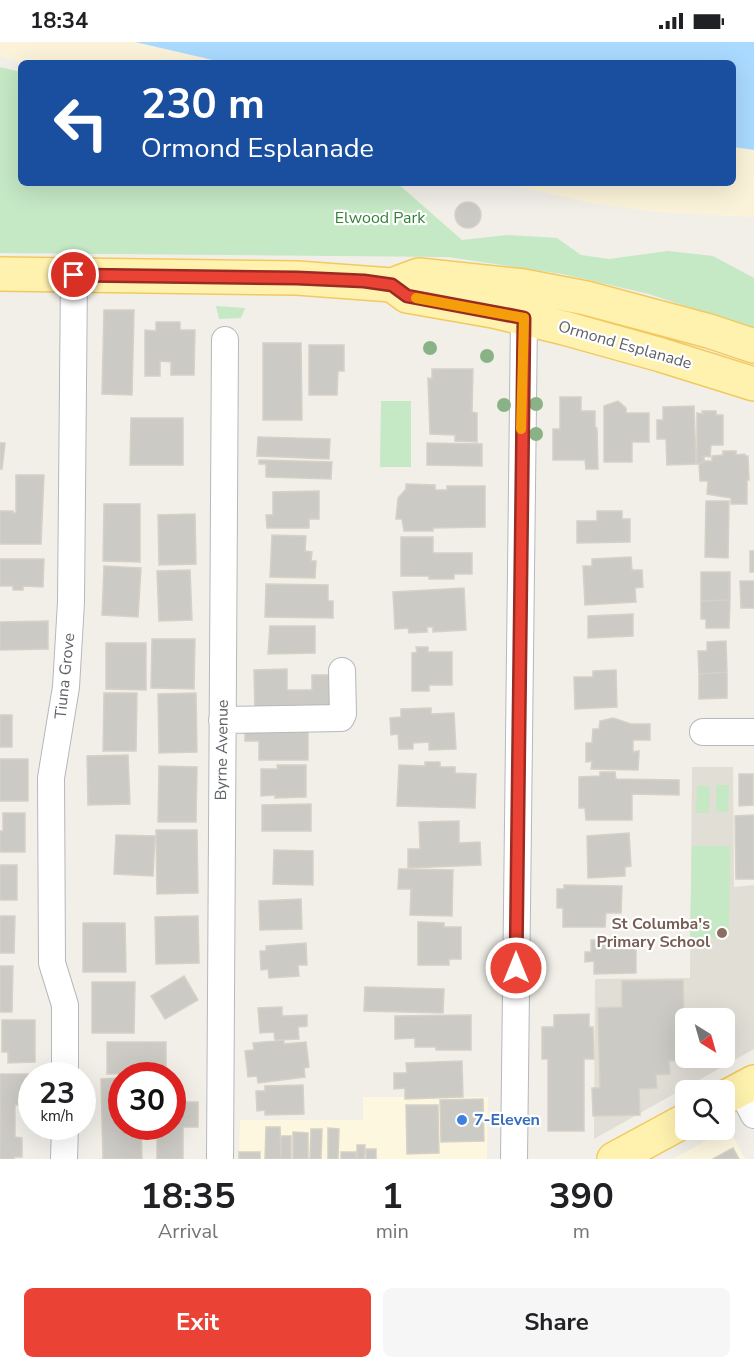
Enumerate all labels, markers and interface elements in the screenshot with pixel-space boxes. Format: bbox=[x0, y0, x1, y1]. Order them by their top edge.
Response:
text: 18:34 bbox=[30, 6, 88, 36]
text: 230 m bbox=[141, 76, 265, 133]
icon: left bbox=[42, 84, 120, 162]
text: Ormond Esplanade bbox=[141, 130, 374, 167]
park label: Elwood Park bbox=[335, 207, 426, 229]
pin bbox=[48, 249, 99, 300]
icon: arrive bbox=[57, 258, 90, 291]
street label: Ormond Esplanade bbox=[556, 315, 694, 375]
street label: Tiuna Grove bbox=[50, 632, 80, 720]
street label: Byrne Avenue bbox=[210, 699, 234, 801]
place label: St Columba's Primary School bbox=[597, 913, 710, 953]
marker: St Columba's Primary School bbox=[715, 926, 729, 940]
position arrow bbox=[484, 936, 548, 1000]
north arrow bbox=[675, 1008, 735, 1068]
map controls bbox=[675, 1008, 735, 1140]
speed limit sign: 30 bbox=[108, 1062, 186, 1140]
text: 23 bbox=[39, 1073, 75, 1114]
button: search bbox=[675, 1080, 735, 1140]
text: km/h bbox=[40, 1106, 74, 1126]
place label: 7-Eleven bbox=[474, 1109, 540, 1131]
marker: 7-Eleven bbox=[455, 1113, 469, 1127]
text: 18:35 bbox=[140, 1172, 236, 1221]
text: 1 bbox=[381, 1172, 403, 1221]
text: 390 bbox=[549, 1172, 614, 1221]
text: Arrival bbox=[158, 1218, 218, 1245]
text: min bbox=[376, 1218, 409, 1245]
text: m bbox=[573, 1218, 590, 1245]
button: Exit bbox=[24, 1288, 371, 1357]
button: Share bbox=[383, 1288, 730, 1357]

